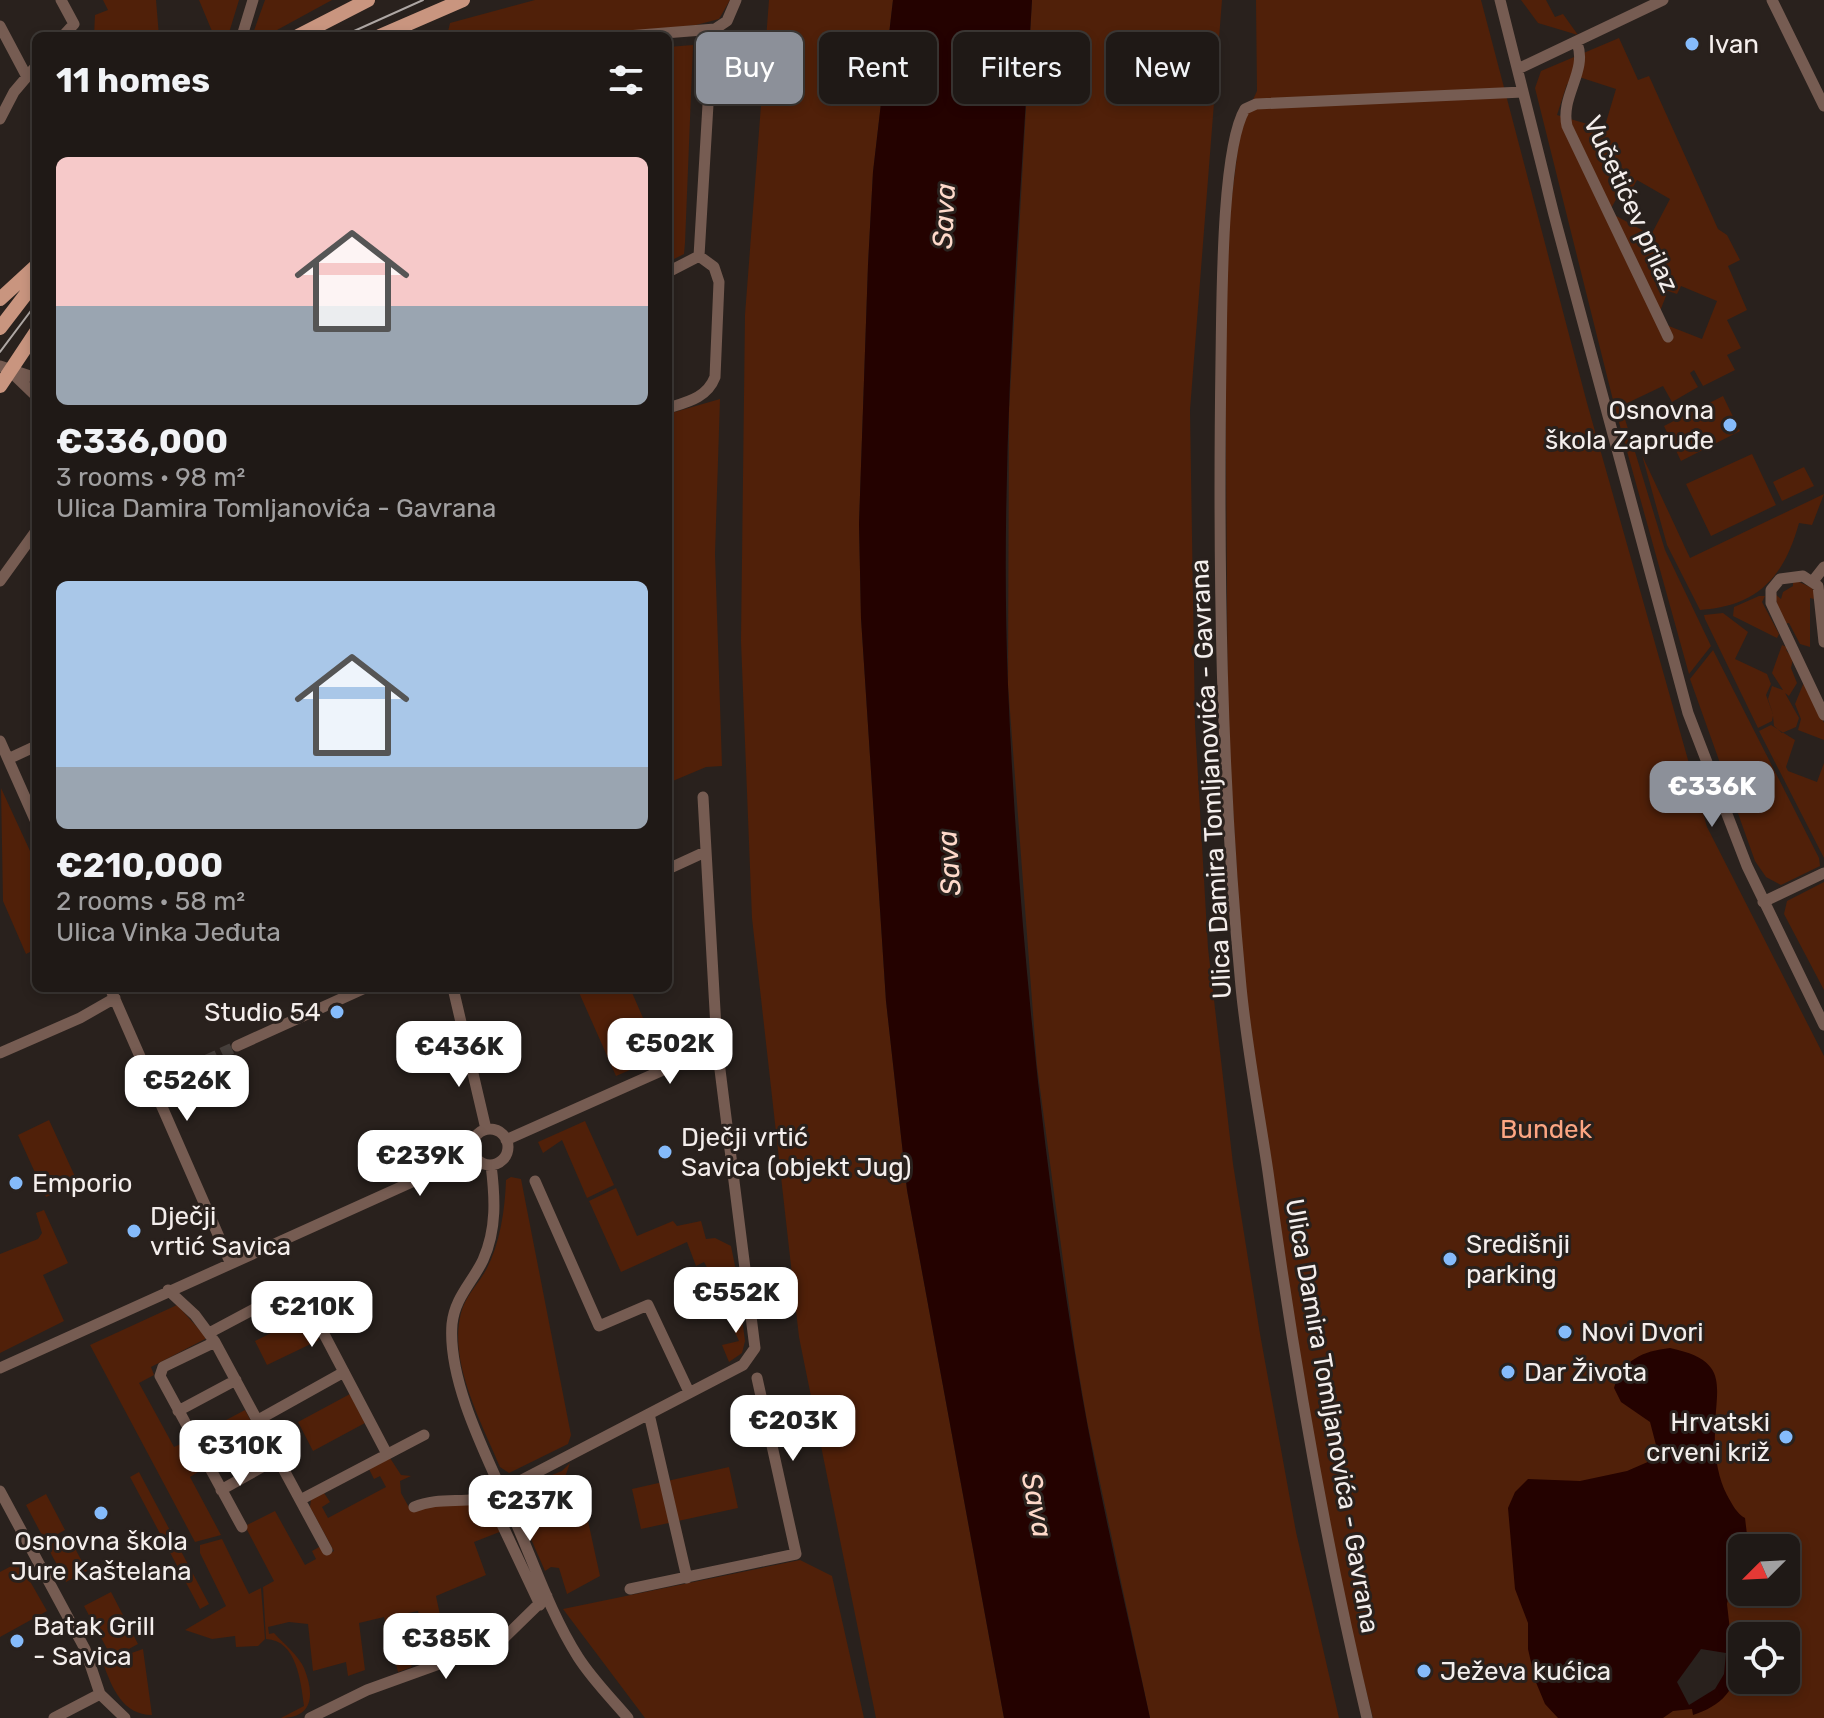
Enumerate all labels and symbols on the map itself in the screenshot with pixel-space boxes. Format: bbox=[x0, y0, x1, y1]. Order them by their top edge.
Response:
place label: Ivan bbox=[1708, 29, 1759, 60]
marker: Ivan bbox=[1683, 35, 1701, 53]
street label: Vučetićev prilaz bbox=[1577, 111, 1685, 297]
water label: Sava bbox=[926, 182, 962, 250]
place label: Osnovna škola Zapruđe bbox=[1545, 395, 1714, 456]
marker: Osnovna škola Zapruđe bbox=[1721, 416, 1739, 434]
street label: Ulica Damira Tomljanovića - Gavrana bbox=[1184, 558, 1238, 1000]
pin: €336K bbox=[1656, 761, 1768, 829]
water label: Sava bbox=[930, 829, 968, 897]
place label: Studio 54 bbox=[204, 997, 321, 1028]
marker: Studio 54 bbox=[328, 1003, 346, 1021]
pin: €502K bbox=[614, 1018, 726, 1086]
pin: €436K bbox=[403, 1021, 515, 1089]
pin: €526K bbox=[131, 1055, 243, 1123]
park label: Bundek bbox=[1500, 1114, 1593, 1145]
place label: Dječji vrtić Savica (objekt Jug) bbox=[681, 1122, 912, 1183]
pin: €239K bbox=[364, 1130, 476, 1198]
marker: Dječji vrtić Savica (objekt Jug) bbox=[656, 1143, 674, 1161]
place label: Emporio bbox=[32, 1168, 132, 1199]
marker: Emporio bbox=[7, 1174, 25, 1192]
street label: Ulica Damira Tomljanovića - Gavrana bbox=[1278, 1196, 1386, 1636]
place label: Dječji vrtić Savica bbox=[150, 1201, 291, 1262]
marker: Dječji vrtić Savica bbox=[125, 1222, 143, 1240]
place label: Središnji parking bbox=[1466, 1229, 1570, 1290]
marker: Središnji parking bbox=[1441, 1250, 1459, 1268]
pin: €552K bbox=[680, 1267, 792, 1335]
pin: €210K bbox=[256, 1281, 368, 1349]
place label: Novi Dvori bbox=[1581, 1317, 1704, 1348]
marker: Novi Dvori bbox=[1556, 1323, 1574, 1341]
place label: Dar Života bbox=[1524, 1357, 1647, 1388]
marker: Dar Života bbox=[1499, 1363, 1517, 1381]
pin: €203K bbox=[737, 1395, 849, 1463]
place label: Hrvatski crveni križ bbox=[1646, 1407, 1770, 1468]
pin: €310K bbox=[184, 1420, 296, 1488]
marker: Hrvatski crveni križ bbox=[1777, 1428, 1795, 1446]
water label: Sava bbox=[1015, 1470, 1059, 1540]
pin: €237K bbox=[474, 1475, 586, 1543]
marker: Osnovna škola Jure Kaštelana bbox=[92, 1504, 110, 1522]
place label: Osnovna škola Jure Kaštelana bbox=[10, 1526, 192, 1587]
north arrow bbox=[1728, 1534, 1800, 1606]
place label: Batak Grill - Savica bbox=[33, 1611, 155, 1672]
pin: €385K bbox=[390, 1613, 502, 1681]
marker: Batak Grill - Savica bbox=[8, 1632, 26, 1650]
place label: Ježeva kućica bbox=[1440, 1656, 1611, 1687]
marker: Ježeva kućica bbox=[1415, 1662, 1433, 1680]

